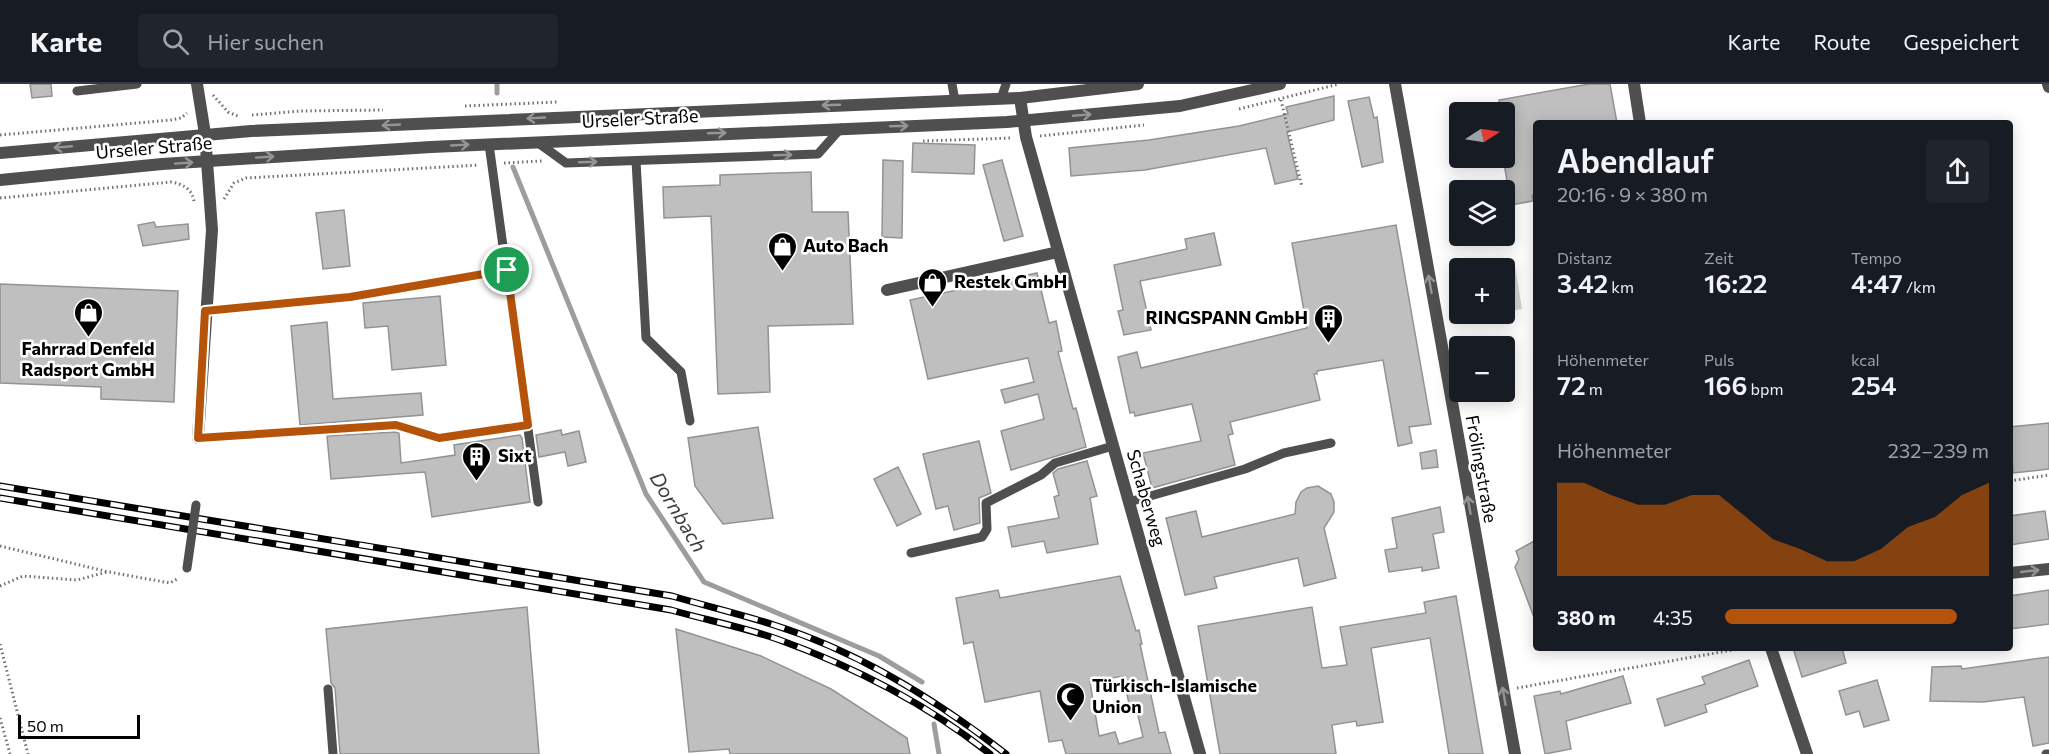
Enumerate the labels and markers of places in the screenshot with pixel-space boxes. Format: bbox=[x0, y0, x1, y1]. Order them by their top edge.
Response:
shop icon: Auto Bach bbox=[766, 230, 798, 272]
place label: Auto Bach bbox=[803, 234, 888, 256]
pin bbox=[481, 244, 532, 295]
shop icon: Restek GmbH bbox=[917, 266, 949, 308]
place label: Restek GmbH bbox=[954, 270, 1067, 292]
shop icon: Fahrrad Denfeld Radsport GmbH bbox=[72, 296, 104, 338]
building icon: RINGSPANN GmbH bbox=[1313, 302, 1345, 344]
place label: RINGSPANN GmbH bbox=[1145, 306, 1308, 328]
place label: Fahrrad Denfeld Radsport GmbH bbox=[21, 337, 155, 380]
building icon: Sixt bbox=[461, 440, 493, 482]
place label: Sixt bbox=[498, 444, 532, 466]
place label: Türkisch-Islamische Union bbox=[1092, 674, 1257, 717]
mosque icon: Türkisch-Islamische Union bbox=[1055, 680, 1087, 722]

